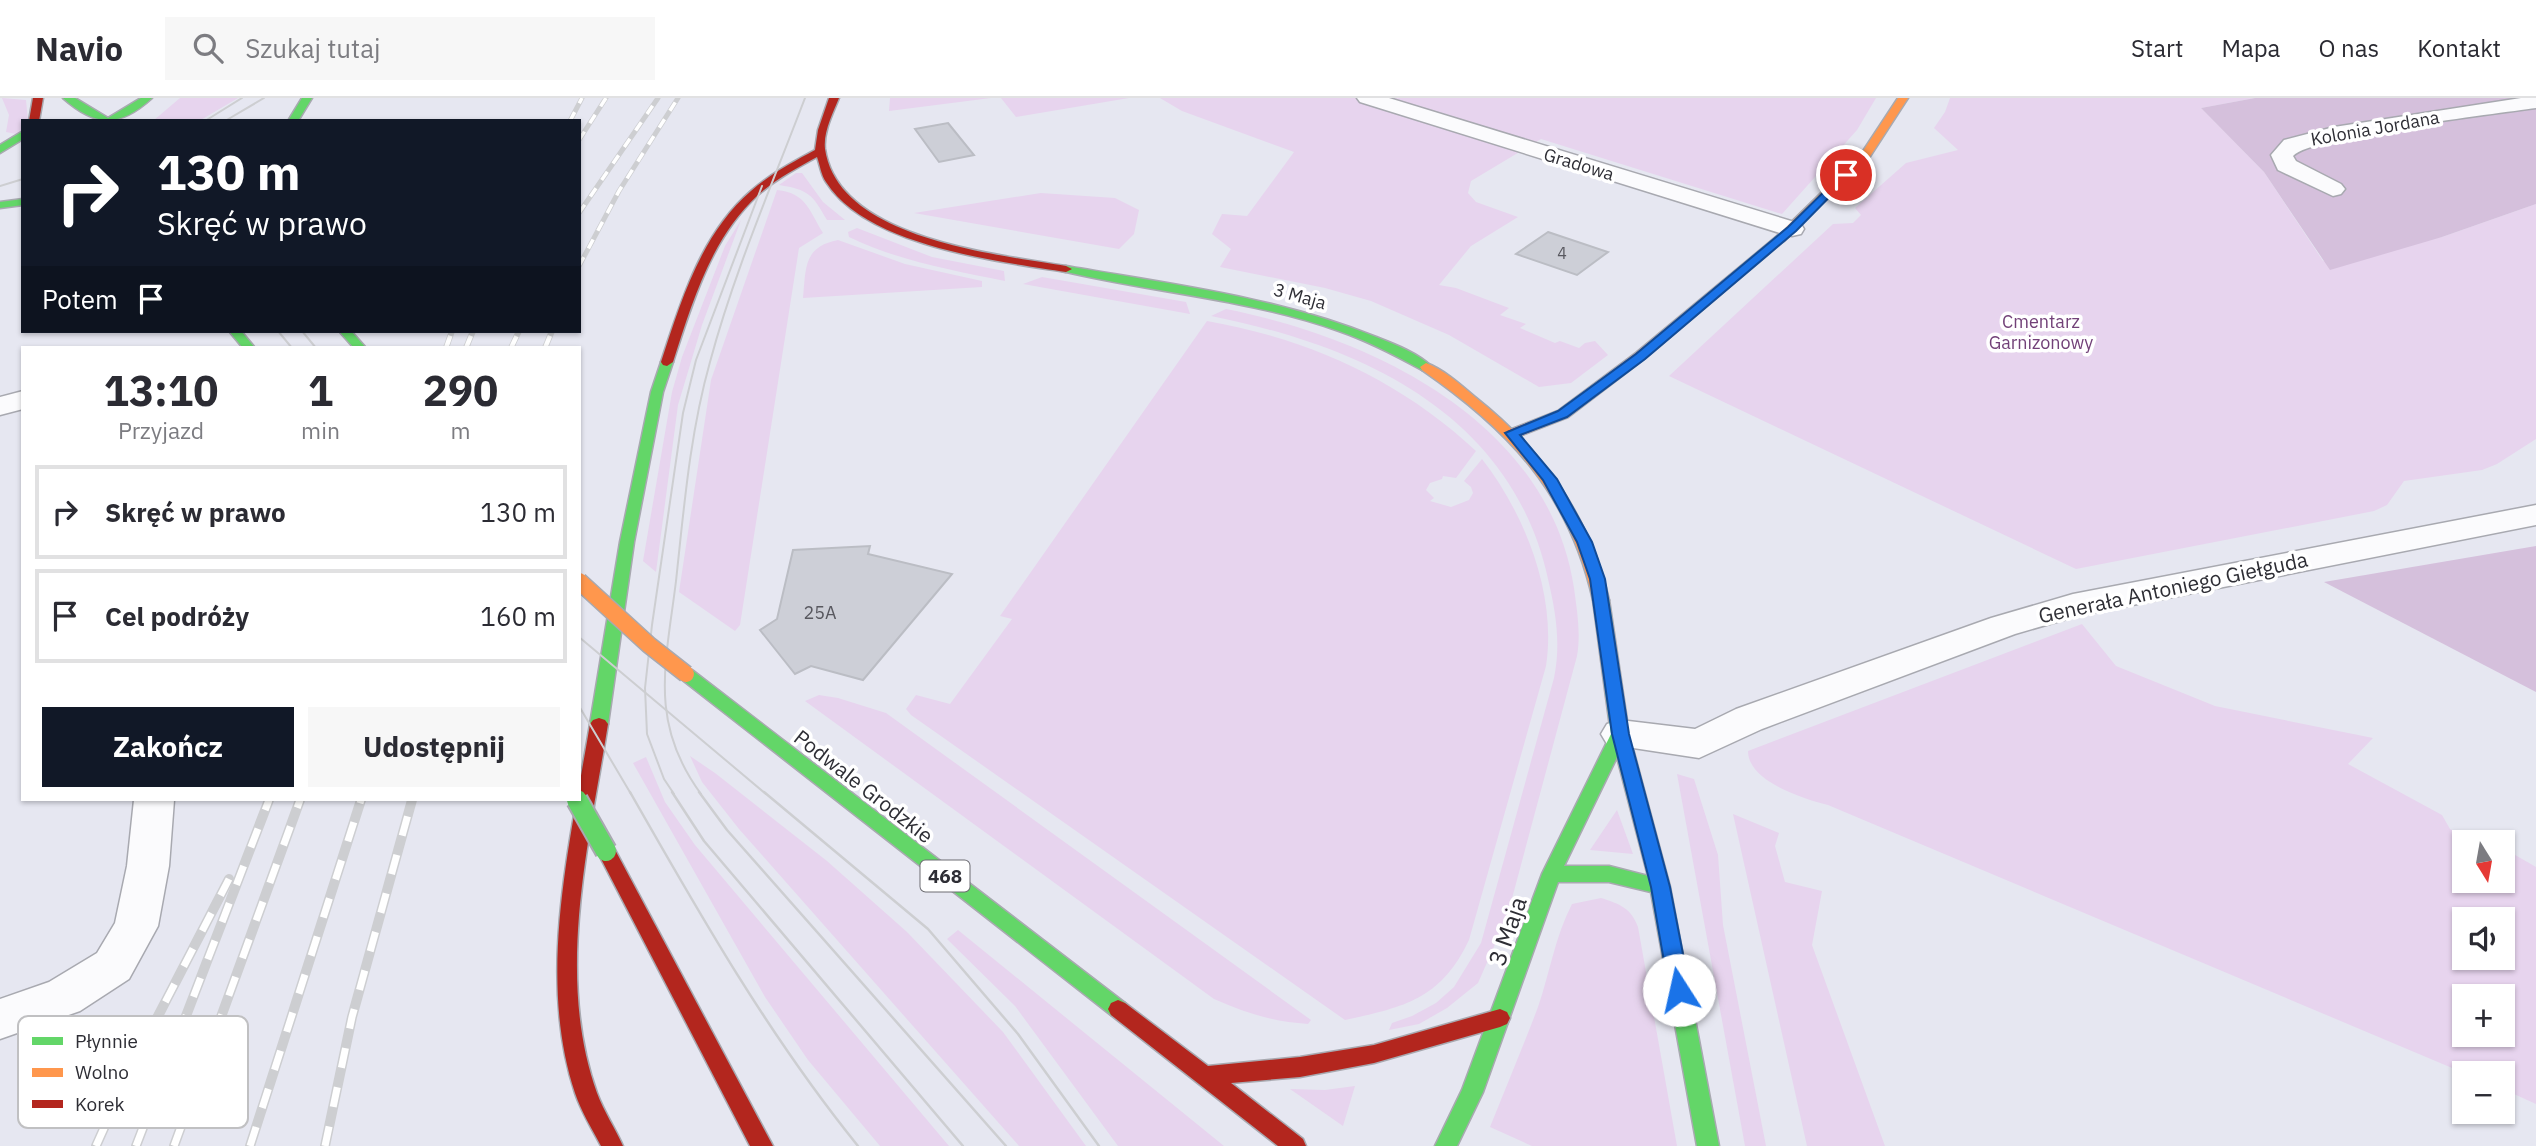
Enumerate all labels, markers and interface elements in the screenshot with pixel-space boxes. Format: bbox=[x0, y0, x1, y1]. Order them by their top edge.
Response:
search box bbox=[165, 17, 655, 80]
text: Navio bbox=[35, 27, 123, 70]
icon: search bbox=[189, 29, 227, 67]
text: Szukaj tutaj bbox=[245, 31, 381, 65]
text: Start bbox=[2131, 32, 2183, 64]
text: Mapa bbox=[2221, 32, 2280, 64]
text: O nas bbox=[2318, 32, 2379, 64]
text: Kontakt bbox=[2417, 32, 2501, 64]
street label: Kolonia Jordana bbox=[2309, 105, 2442, 151]
text: 130 m bbox=[157, 140, 301, 203]
street label: Gradowa bbox=[1541, 142, 1617, 186]
pin bbox=[1816, 145, 1876, 205]
icon: right bbox=[42, 147, 133, 238]
icon: arrive bbox=[1827, 156, 1865, 194]
text: Skręć w prawo bbox=[157, 202, 367, 244]
house number: 4 bbox=[1557, 243, 1567, 263]
street label: 3 Maja bbox=[1271, 278, 1329, 315]
icon: arrive bbox=[132, 280, 170, 318]
text: Potem bbox=[42, 282, 118, 316]
park label: Cmentarz Garnizonowy bbox=[1989, 310, 2093, 354]
text: 13:10 bbox=[104, 363, 218, 418]
text: 1 bbox=[308, 363, 333, 418]
text: 290 bbox=[423, 363, 498, 418]
text: Przyjazd bbox=[118, 415, 204, 445]
text: min bbox=[301, 415, 340, 445]
text: m bbox=[450, 415, 471, 445]
icon: right bbox=[46, 493, 84, 531]
text: Skręć w prawo bbox=[105, 495, 286, 529]
text: 130 m bbox=[480, 495, 556, 529]
street label: Generała Antoniego Giełguda bbox=[2036, 545, 2310, 629]
icon: arrive bbox=[46, 597, 84, 635]
text: Cel podróży bbox=[105, 599, 249, 633]
text: 160 m bbox=[480, 599, 556, 633]
house number: 25A bbox=[803, 601, 837, 624]
button: Zakończ bbox=[42, 707, 294, 787]
button: Udostępnij bbox=[308, 707, 560, 787]
street label: Podwale Grodzkie bbox=[789, 723, 939, 849]
north arrow bbox=[2452, 830, 2515, 892]
map controls bbox=[2452, 830, 2515, 1124]
road number: 468 bbox=[920, 860, 970, 891]
street label: 3 Maja bbox=[1480, 892, 1534, 970]
button: sound bbox=[2452, 907, 2515, 970]
position arrow bbox=[1642, 953, 1716, 1027]
button: + bbox=[2452, 984, 2515, 1047]
legend bbox=[18, 1016, 248, 1128]
text: Płynnie bbox=[75, 1029, 138, 1053]
text: Wolno bbox=[75, 1060, 129, 1084]
button: − bbox=[2452, 1061, 2515, 1124]
text: Korek bbox=[75, 1092, 125, 1116]

